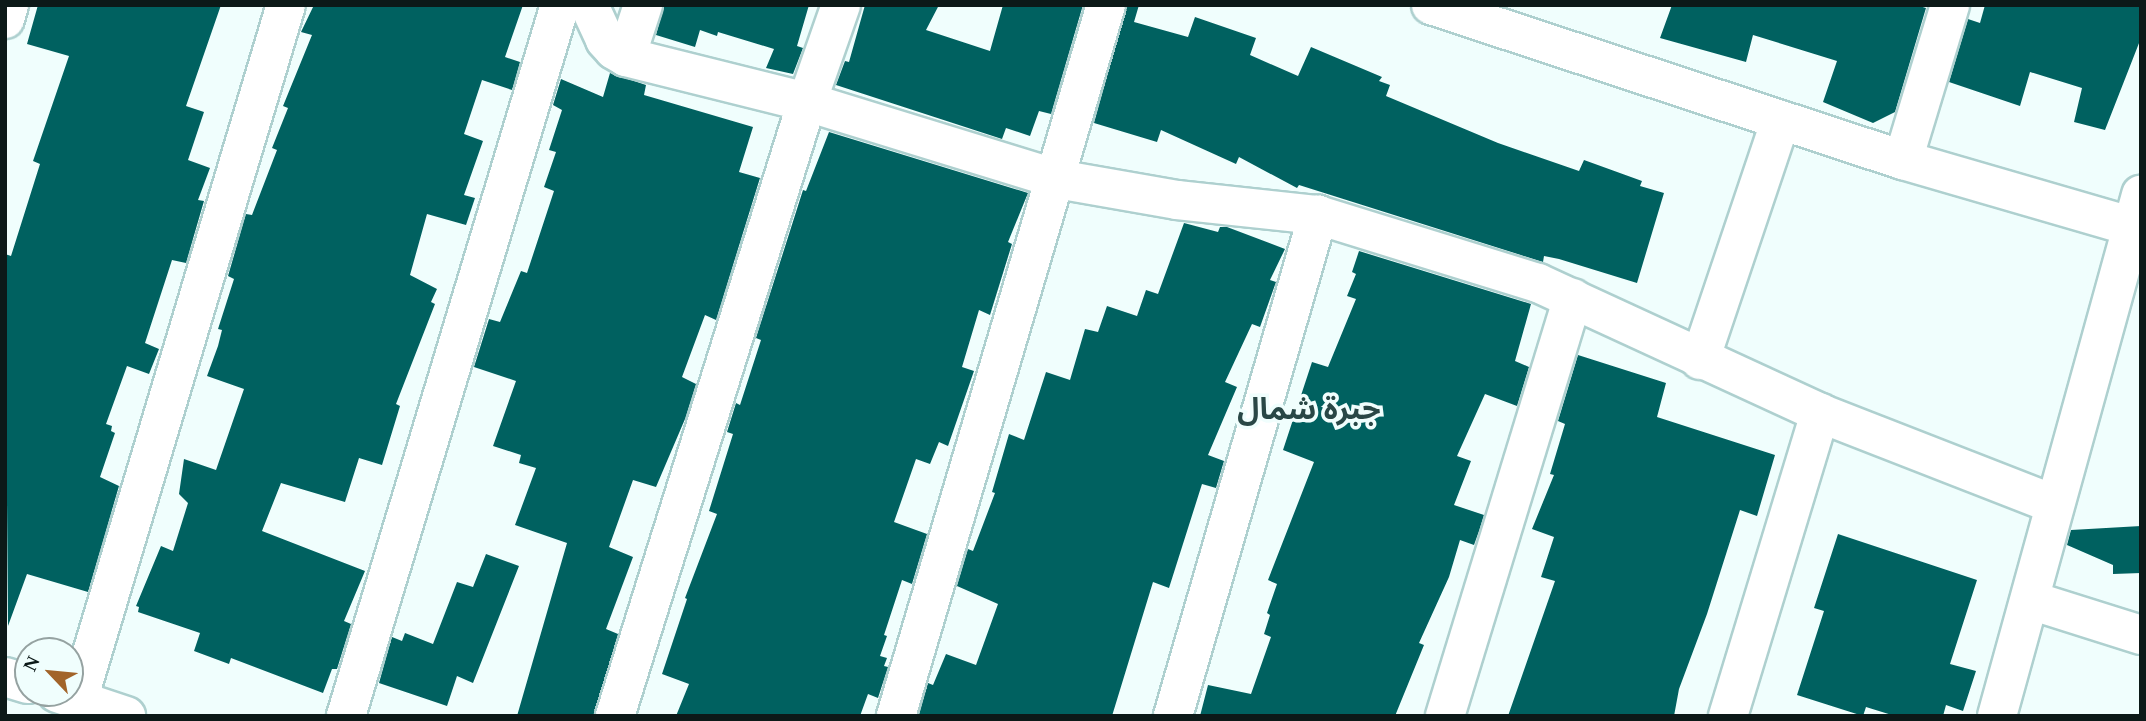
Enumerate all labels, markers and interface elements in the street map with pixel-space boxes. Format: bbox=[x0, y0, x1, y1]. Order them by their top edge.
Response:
district label: جبرة شمال bbox=[1237, 391, 1381, 427]
north arrow bbox=[14, 637, 84, 707]
text: N bbox=[19, 653, 44, 674]

